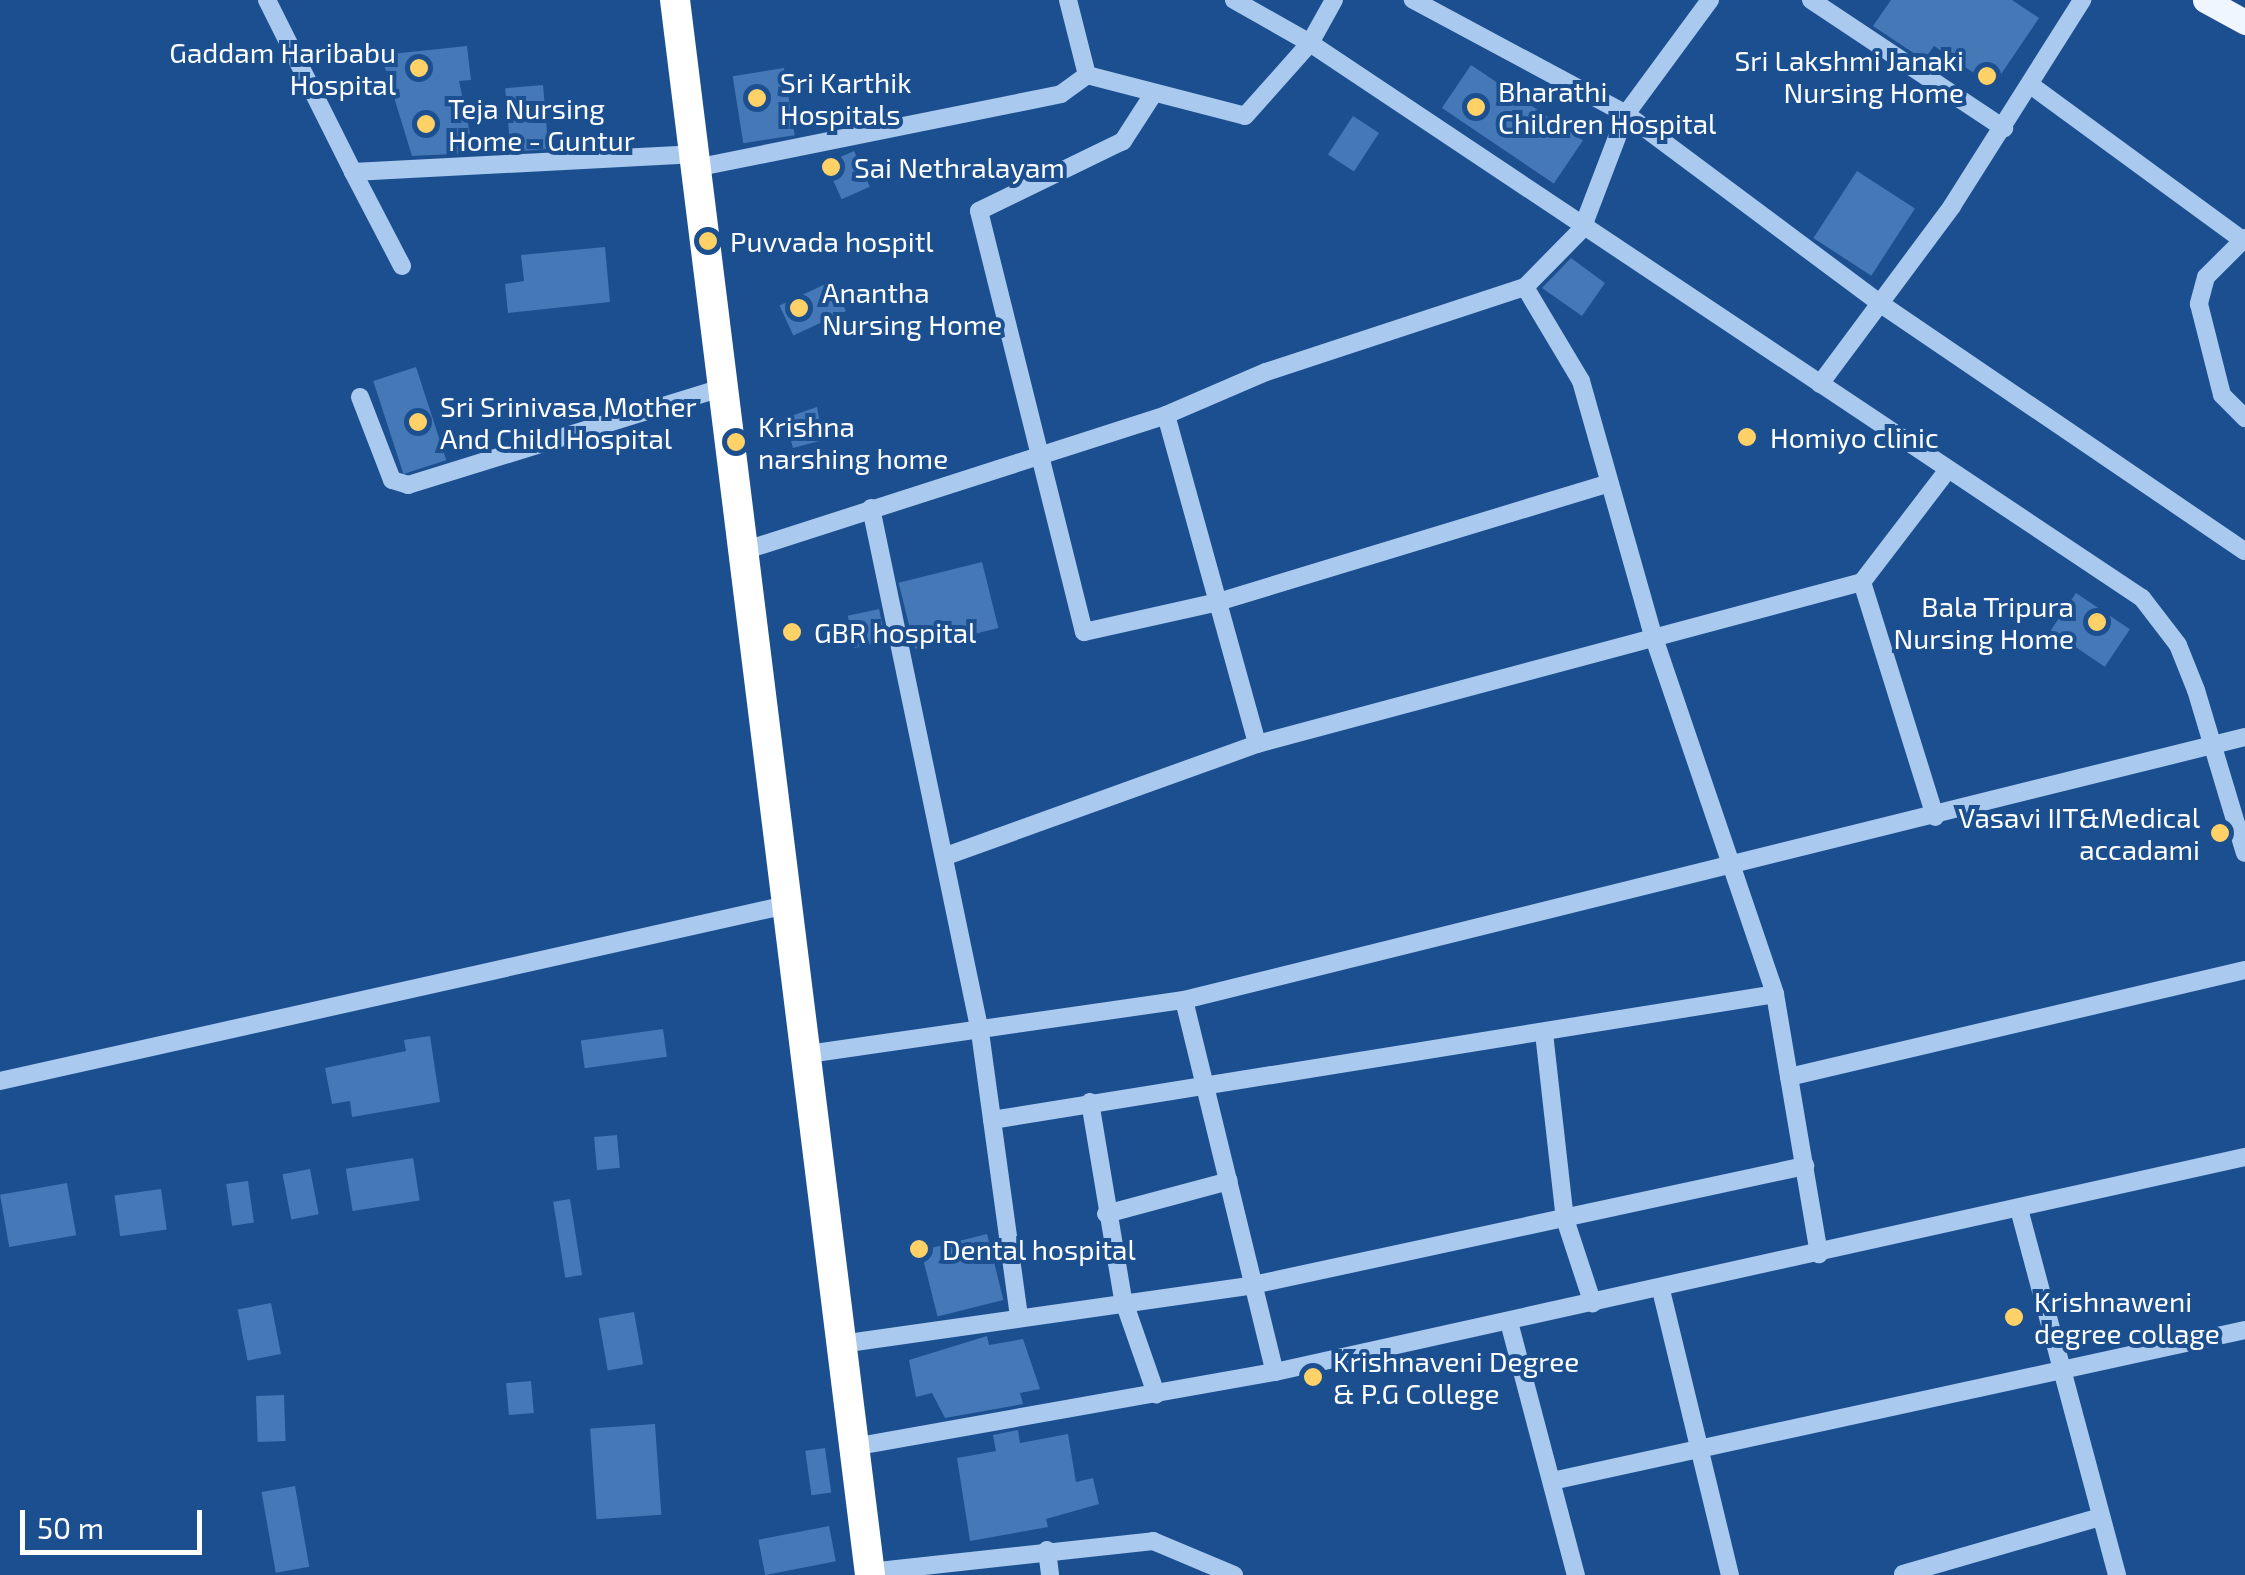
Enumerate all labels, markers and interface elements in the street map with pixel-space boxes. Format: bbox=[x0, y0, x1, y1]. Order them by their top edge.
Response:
place label: Gaddam Haribabu Hospital bbox=[169, 35, 396, 101]
place label: Sri Lakshmi Janaki Nursing Home bbox=[1734, 43, 1964, 109]
marker: Gaddam Haribabu Hospital bbox=[406, 55, 432, 81]
marker: Sri Lakshmi Janaki Nursing Home bbox=[1974, 63, 2000, 89]
place label: Sri Karthik Hospitals bbox=[780, 65, 911, 131]
place label: Bharathi Children Hospital bbox=[1498, 74, 1716, 140]
marker: Sri Karthik Hospitals bbox=[744, 85, 770, 111]
place label: Teja Nursing Home - Guntur bbox=[448, 91, 635, 157]
marker: Bharathi Children Hospital bbox=[1463, 94, 1489, 120]
marker: Teja Nursing Home - Guntur bbox=[413, 111, 439, 137]
place label: Sai Nethralayam bbox=[854, 150, 1065, 184]
marker: Sai Nethralayam bbox=[818, 154, 844, 180]
place label: Puvvada hospitl bbox=[730, 224, 934, 258]
marker: Puvvada hospitl bbox=[695, 228, 721, 254]
place label: Anantha Nursing Home bbox=[822, 275, 1002, 341]
marker: Anantha Nursing Home bbox=[786, 295, 812, 321]
place label: Sri Srinivasa Mother And Child Hospital bbox=[440, 389, 697, 455]
marker: Sri Srinivasa Mother And Child Hospital bbox=[405, 409, 431, 435]
place label: Krishna narshing home bbox=[758, 409, 948, 475]
place label: Homiyo clinic bbox=[1770, 420, 1939, 454]
marker: Homiyo clinic bbox=[1734, 424, 1760, 450]
marker: Krishna narshing home bbox=[723, 429, 749, 455]
place label: Bala Tripura Nursing Home bbox=[1894, 589, 2074, 655]
marker: Bala Tripura Nursing Home bbox=[2084, 609, 2110, 635]
place label: GBR hospital bbox=[814, 615, 976, 649]
marker: GBR hospital bbox=[779, 619, 805, 645]
place label: Vasavi IIT&Medical accadami bbox=[1958, 800, 2200, 866]
marker: Vasavi IIT&Medical accadami bbox=[2209, 822, 2231, 844]
place label: Dental hospital bbox=[942, 1232, 1136, 1266]
marker: Dental hospital bbox=[906, 1236, 932, 1262]
place label: Krishnaweni degree collage bbox=[2034, 1284, 2220, 1350]
marker: Krishnaweni degree collage bbox=[2003, 1306, 2025, 1328]
place label: Krishnaveni Degree & P.G College bbox=[1333, 1344, 1579, 1410]
marker: Krishnaveni Degree & P.G College bbox=[1302, 1366, 1324, 1388]
scale bar bbox=[25, 1490, 208, 1552]
text: 50 m bbox=[37, 1509, 104, 1545]

